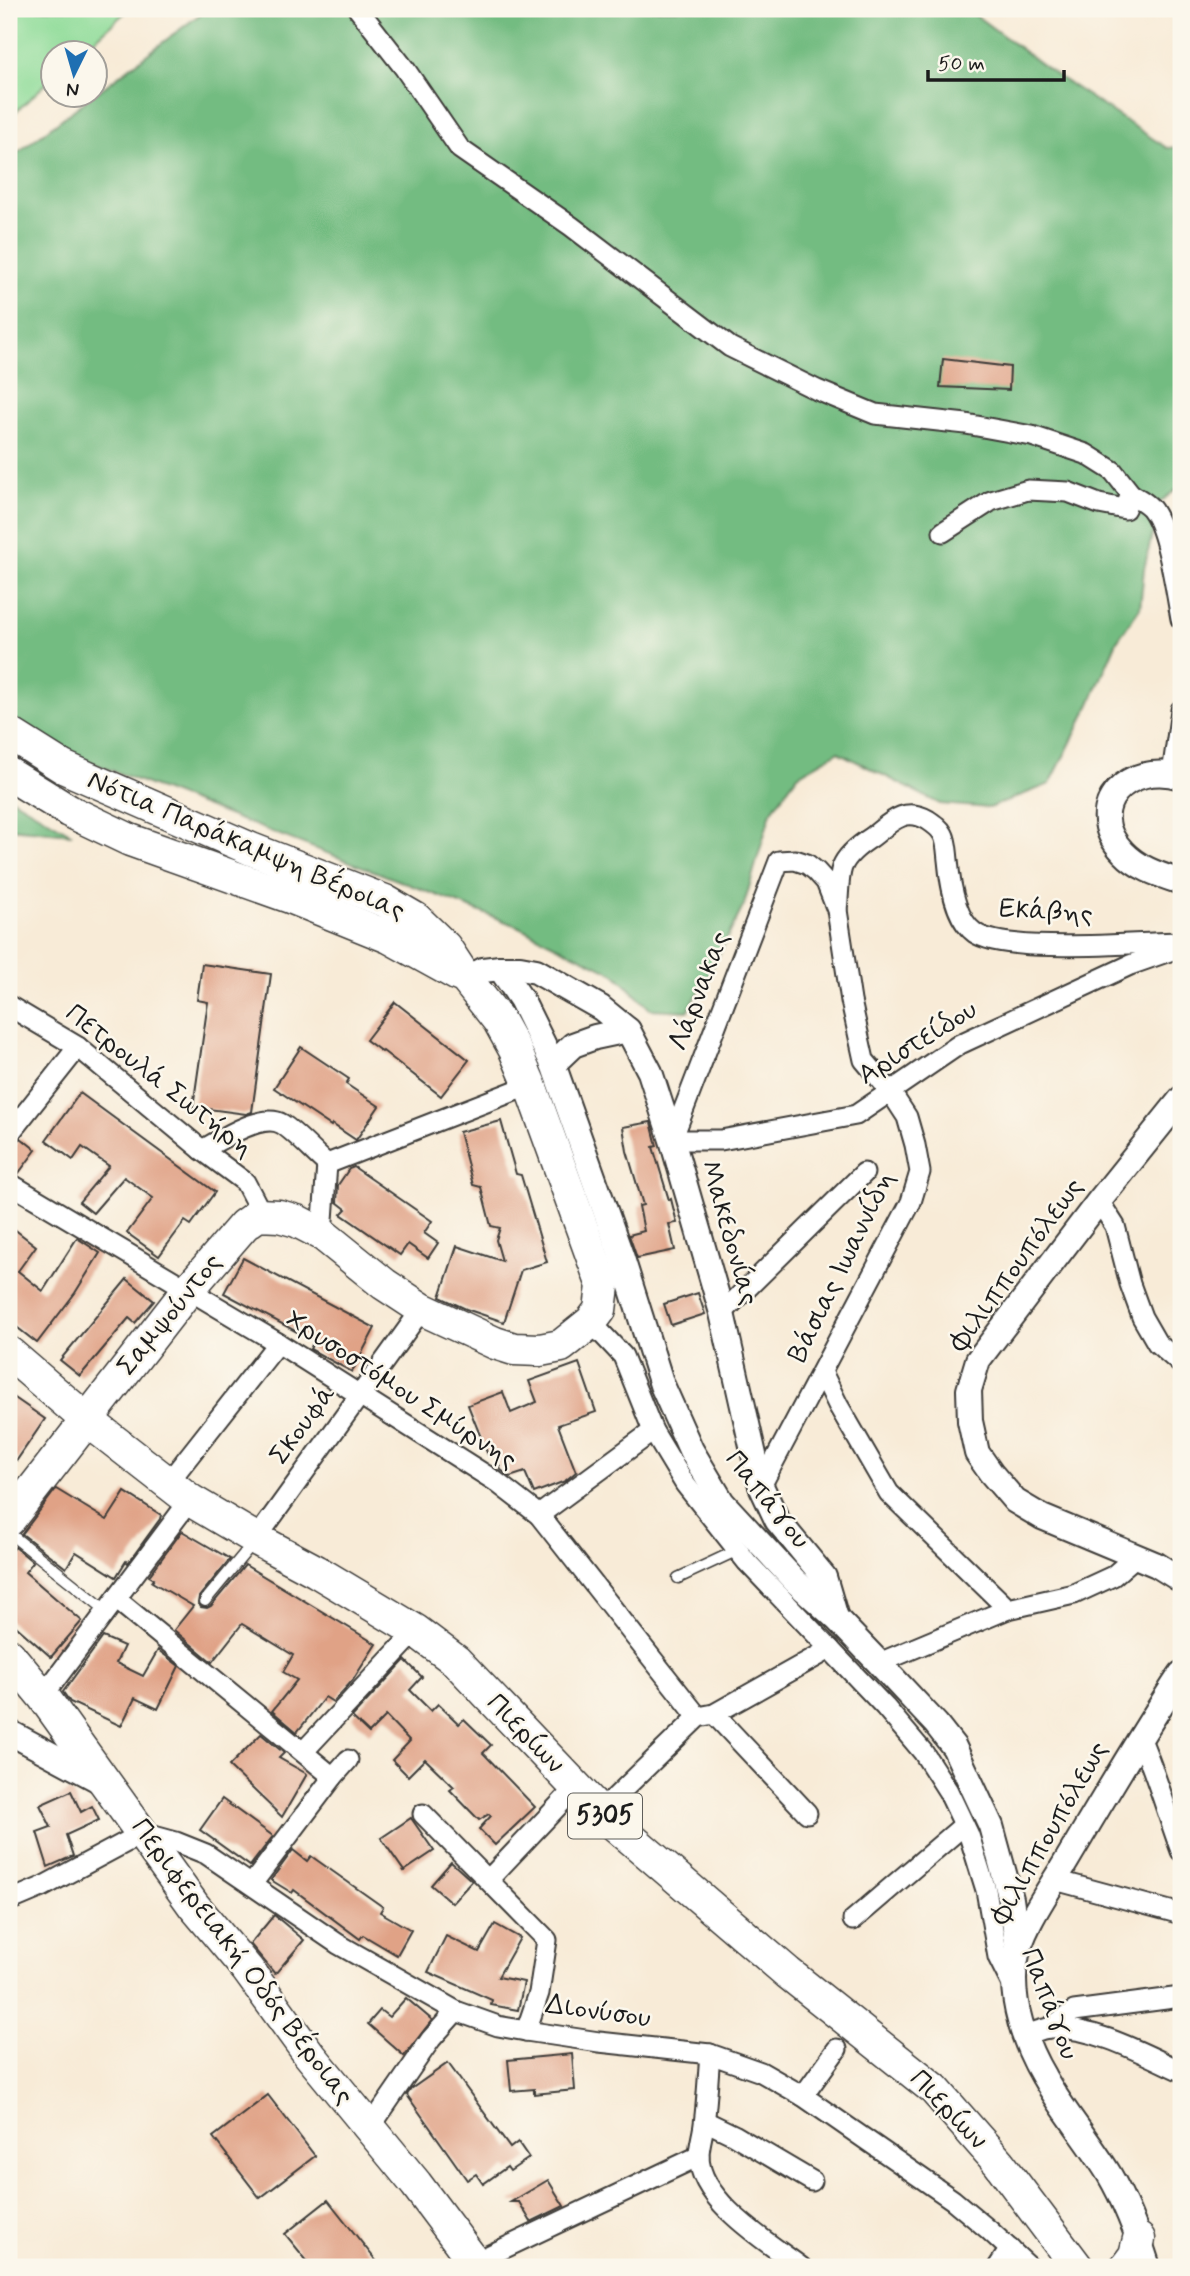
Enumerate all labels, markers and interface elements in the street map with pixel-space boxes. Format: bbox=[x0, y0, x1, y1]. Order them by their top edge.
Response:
north arrow bbox=[38, 38, 108, 108]
scale bar bbox=[928, 38, 1064, 82]
text: 50 m bbox=[938, 50, 985, 78]
text: N bbox=[65, 76, 80, 102]
street label: Νότια Παράκαμψη Βέροιας bbox=[81, 762, 411, 930]
street label: Εκάβης bbox=[998, 890, 1094, 934]
street label: Λάρνακας bbox=[660, 926, 740, 1056]
street label: Αριστείδου bbox=[851, 992, 985, 1094]
street label: Πετρουλά Σωτήρη bbox=[57, 996, 261, 1166]
street label: Μακεδονίας bbox=[691, 1156, 767, 1310]
street label: Βάσιας Ιωαννίδη bbox=[780, 1165, 904, 1369]
street label: Φιλιππουπόλεως bbox=[941, 1171, 1093, 1360]
street label: Σαμψούντος bbox=[109, 1246, 231, 1384]
street label: Χρυσοστόμου Σμύρνης bbox=[278, 1301, 524, 1479]
street label: Σκουφά bbox=[261, 1377, 345, 1473]
street label: Παπάγου bbox=[716, 1443, 818, 1557]
street label: Πιερίων bbox=[478, 1686, 572, 1782]
street label: Φιλιππουπόλεως bbox=[982, 1735, 1118, 1932]
road number: 5305 bbox=[568, 1794, 642, 1839]
street label: Περιφερειακή Οδός Βέροιας bbox=[122, 1811, 362, 2113]
street label: Παπάγου bbox=[1011, 1943, 1087, 2065]
street label: Διονύσου bbox=[543, 1986, 653, 2038]
street label: Πιερίων bbox=[901, 2062, 995, 2158]

